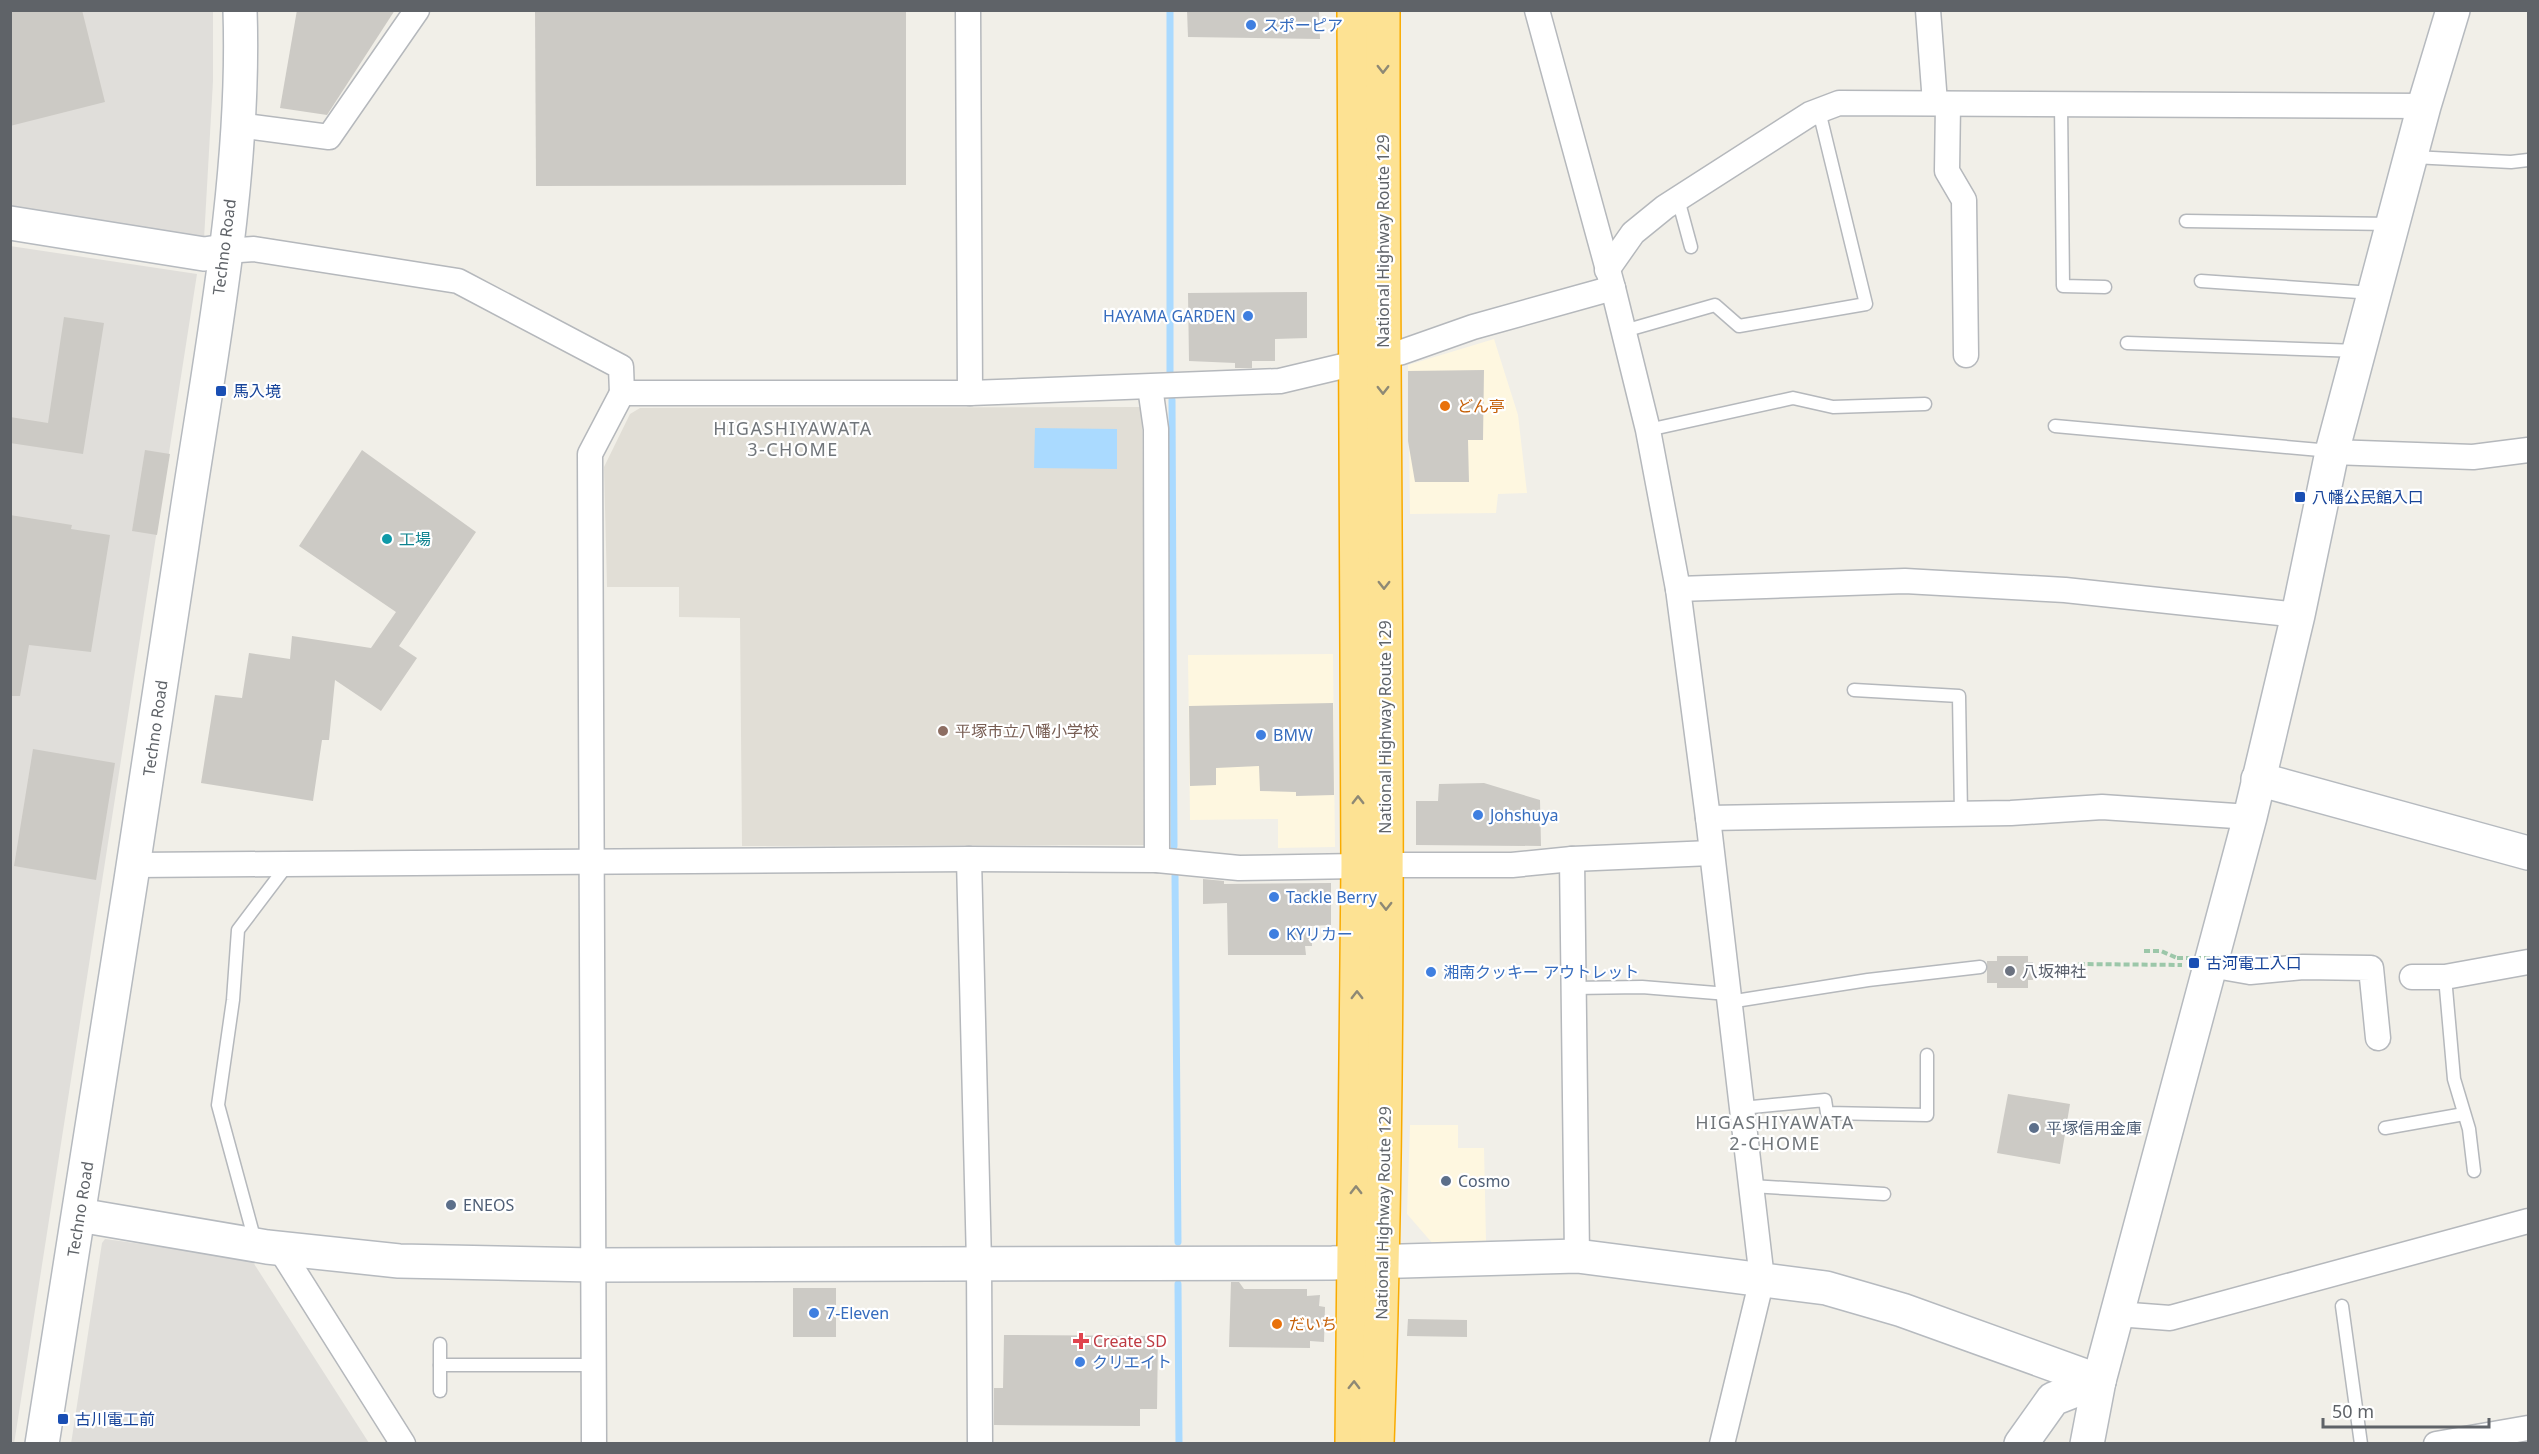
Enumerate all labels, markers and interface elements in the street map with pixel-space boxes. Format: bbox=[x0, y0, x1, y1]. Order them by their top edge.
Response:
place label: スポーピア bbox=[1263, 14, 1343, 36]
marker: スポーピア bbox=[1244, 18, 1258, 32]
one-way arrow bbox=[1377, 64, 1389, 73]
street label: National Highway Route 129 bbox=[1372, 134, 1394, 348]
street label: Techno Road bbox=[207, 198, 241, 296]
place label: HAYAMA GARDEN bbox=[1103, 305, 1236, 327]
marker: HAYAMA GARDEN bbox=[1241, 309, 1255, 323]
place label: 馬入境 bbox=[233, 380, 281, 402]
marker: 馬入境 bbox=[214, 384, 228, 398]
one-way arrow bbox=[1377, 385, 1389, 394]
place label: どん亭 bbox=[1457, 395, 1505, 417]
marker: どん亭 bbox=[1438, 399, 1452, 413]
district label: HIGASHIYAWATA 3-CHOME bbox=[713, 416, 873, 461]
place label: 八幡公民館入口 bbox=[2312, 486, 2424, 508]
marker: 八幡公民館入口 bbox=[2293, 490, 2307, 504]
place label: 工場 bbox=[399, 528, 431, 550]
marker: 工場 bbox=[380, 532, 394, 546]
one-way arrow bbox=[1378, 580, 1390, 589]
street label: National Highway Route 129 bbox=[1374, 620, 1396, 834]
street label: Techno Road bbox=[137, 679, 173, 777]
place label: 平塚市立八幡小学校 bbox=[955, 720, 1099, 742]
marker: 平塚市立八幡小学校 bbox=[936, 724, 950, 738]
place label: BMW bbox=[1273, 724, 1313, 746]
marker: BMW bbox=[1254, 728, 1268, 742]
one-way arrow bbox=[1352, 796, 1364, 805]
place label: Johshuya bbox=[1488, 804, 1559, 826]
marker: Johshuya bbox=[1471, 808, 1485, 822]
place label: Tackle Berry bbox=[1286, 886, 1378, 908]
marker: Tackle Berry bbox=[1267, 890, 1281, 904]
one-way arrow bbox=[1380, 901, 1392, 910]
place label: KYリカー bbox=[1286, 923, 1353, 945]
marker: KYリカー bbox=[1267, 927, 1281, 941]
place label: 古河電工入口 bbox=[2206, 952, 2302, 974]
marker: 古河電工入口 bbox=[2187, 956, 2201, 970]
place label: 八坂神社 bbox=[2022, 960, 2086, 982]
place label: 湘南クッキー アウトレット bbox=[1443, 961, 1639, 983]
marker: 八坂神社 bbox=[2003, 964, 2017, 978]
marker: 湘南クッキー アウトレット bbox=[1424, 965, 1438, 979]
one-way arrow bbox=[1351, 991, 1363, 1000]
street label: National Highway Route 129 bbox=[1370, 1106, 1396, 1320]
district label: HIGASHIYAWATA 2-CHOME bbox=[1695, 1110, 1855, 1155]
place label: 平塚信用金庫 bbox=[2046, 1117, 2142, 1139]
marker: 平塚信用金庫 bbox=[2027, 1121, 2041, 1135]
street label: Techno Road bbox=[62, 1160, 98, 1258]
place label: Cosmo bbox=[1458, 1170, 1510, 1192]
marker: Cosmo bbox=[1439, 1174, 1453, 1188]
one-way arrow bbox=[1350, 1186, 1362, 1195]
place label: ENEOS bbox=[463, 1194, 514, 1216]
marker: ENEOS bbox=[444, 1198, 458, 1212]
place label: 7-Eleven bbox=[826, 1302, 889, 1324]
marker: 7-Eleven bbox=[807, 1306, 821, 1320]
place label: だいち bbox=[1289, 1313, 1337, 1335]
marker: だいち bbox=[1270, 1317, 1284, 1331]
place label: Create SD bbox=[1093, 1330, 1167, 1352]
marker: Create SD bbox=[1074, 1334, 1088, 1348]
place label: クリエイト bbox=[1092, 1351, 1172, 1373]
marker: クリエイト bbox=[1073, 1355, 1087, 1369]
one-way arrow bbox=[1347, 1381, 1360, 1390]
scale bar bbox=[2323, 1391, 2490, 1429]
text: 50 m bbox=[2332, 1399, 2374, 1423]
place label: 古川電工前 bbox=[75, 1408, 155, 1430]
marker: 古川電工前 bbox=[56, 1412, 70, 1426]

